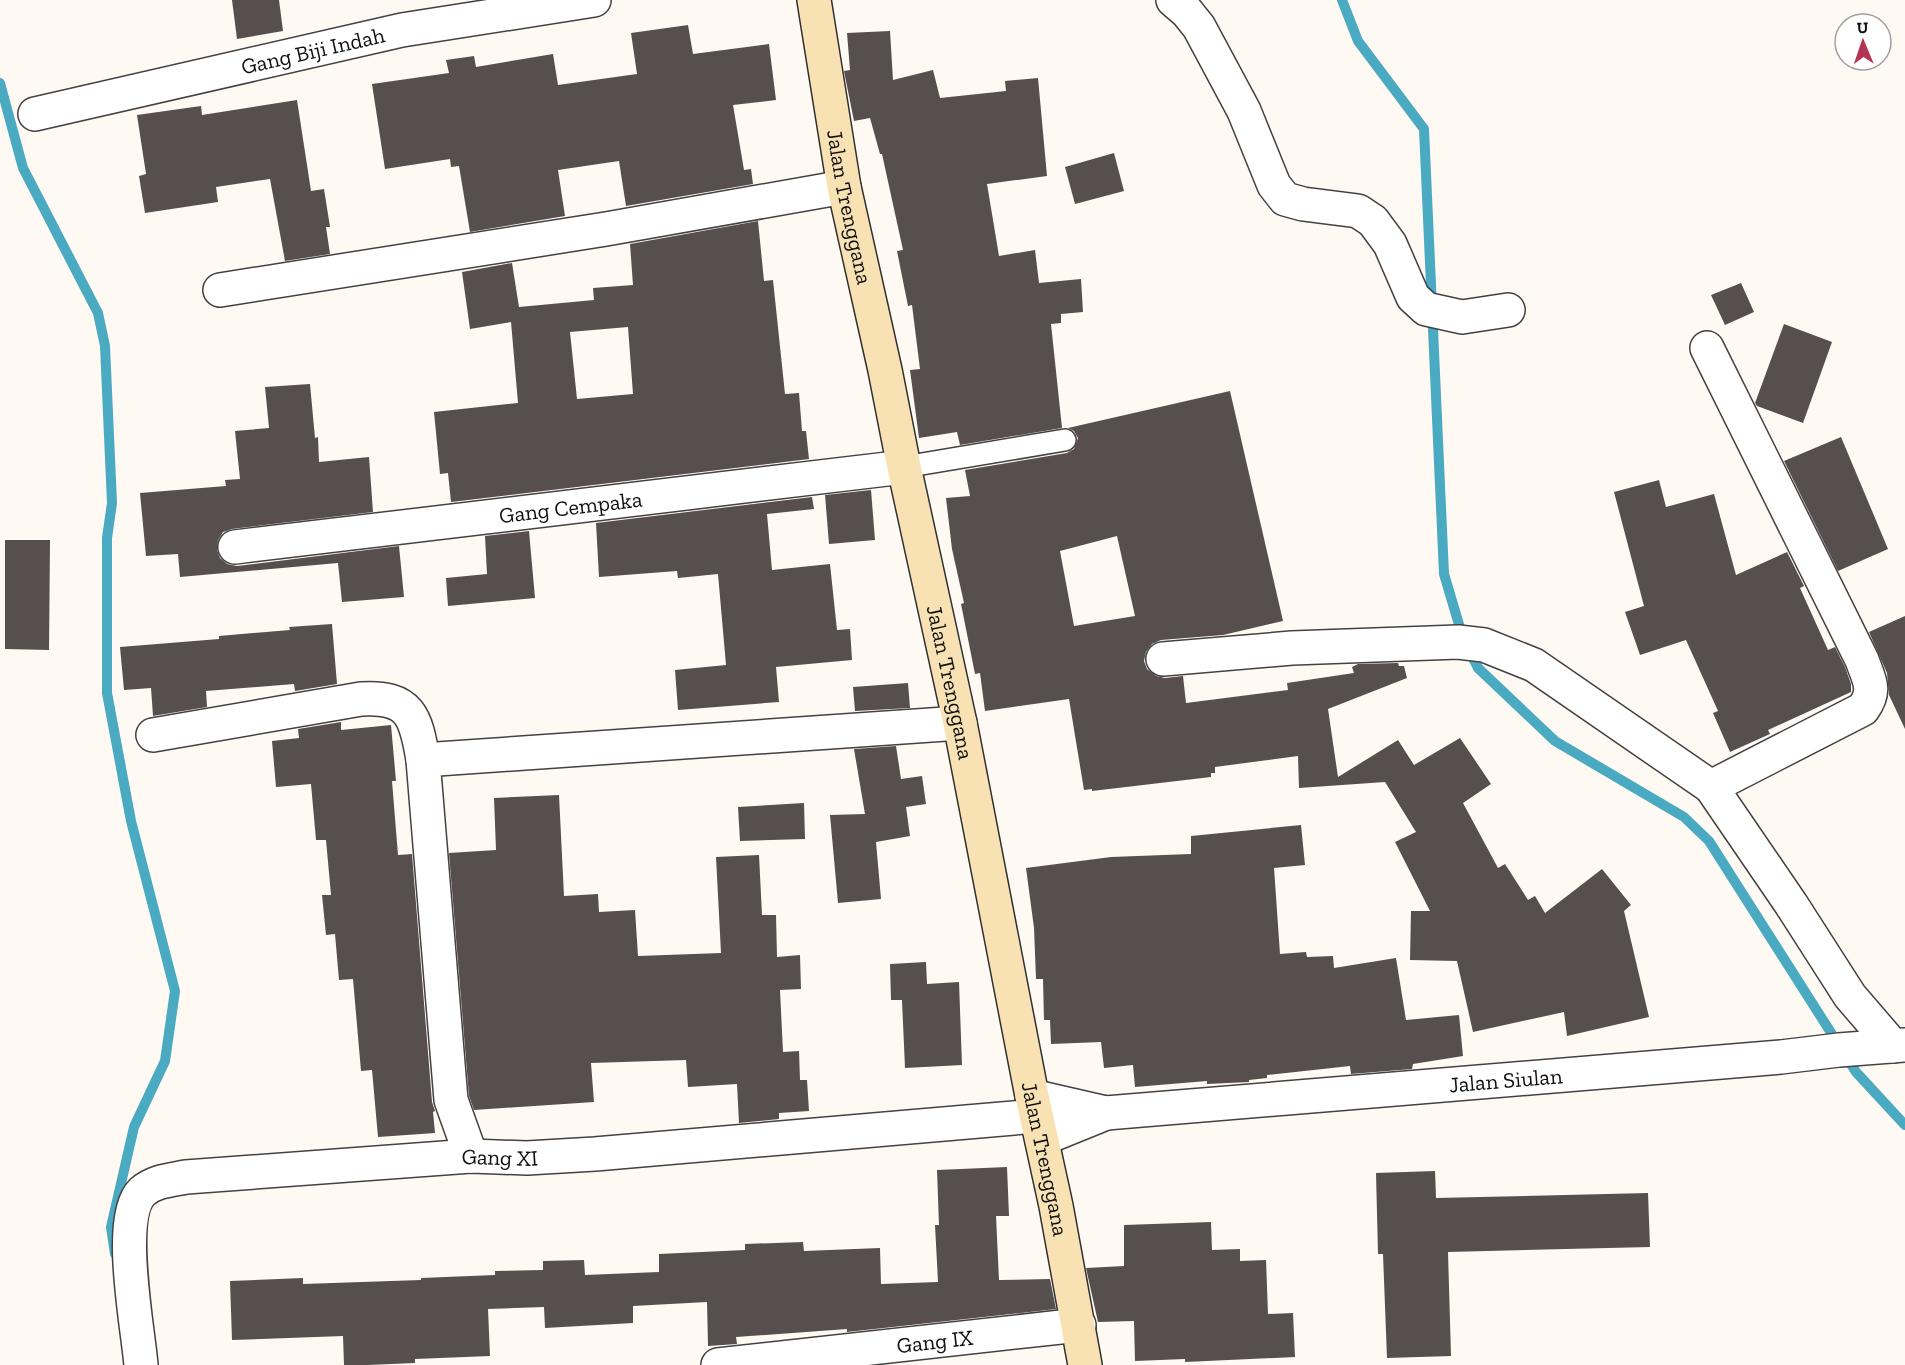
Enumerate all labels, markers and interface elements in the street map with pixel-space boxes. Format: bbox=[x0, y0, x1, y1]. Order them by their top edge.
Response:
north arrow bbox=[1833, 12, 1893, 72]
text: U bbox=[1856, 18, 1869, 37]
street label: Gang Biji Indah bbox=[238, 21, 388, 80]
street label: Jalan Trenggana bbox=[821, 128, 879, 287]
street label: Gang Cempaka bbox=[498, 485, 644, 529]
street label: Jalan Trenggana bbox=[921, 602, 980, 762]
street label: Jalan Siulan bbox=[1448, 1062, 1564, 1098]
street label: Jalan Trenggana bbox=[1016, 1079, 1075, 1239]
street label: Gang XI bbox=[461, 1142, 539, 1172]
street label: Gang IX bbox=[895, 1323, 974, 1359]

